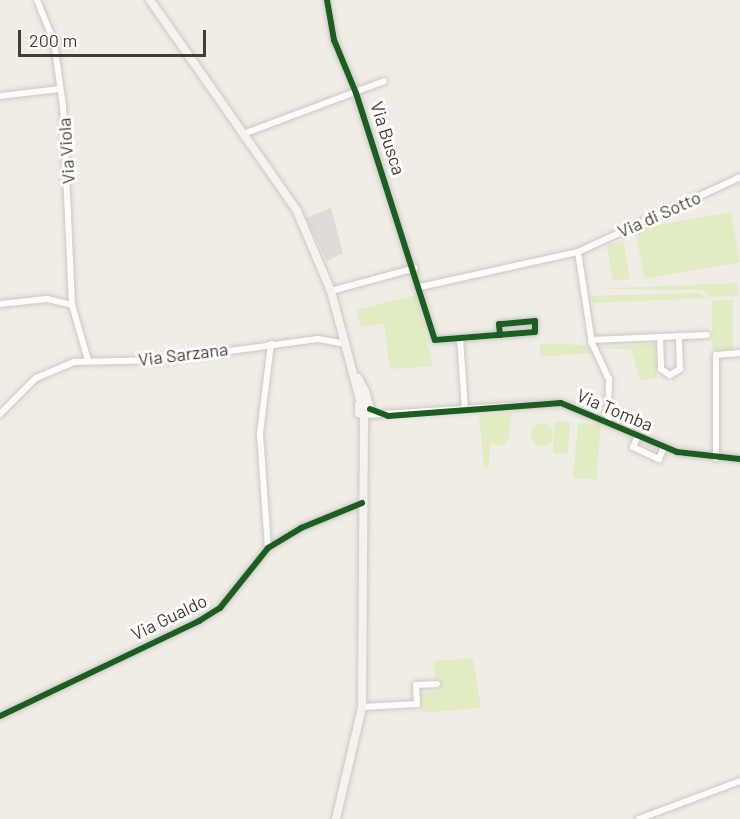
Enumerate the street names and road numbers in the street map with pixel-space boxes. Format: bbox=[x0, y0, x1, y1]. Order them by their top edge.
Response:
street label: Via Busca bbox=[366, 99, 410, 177]
street label: Via Viola bbox=[53, 117, 79, 185]
street label: Via di Sotto bbox=[614, 186, 704, 242]
street label: Via Sarzana bbox=[137, 338, 229, 370]
street label: Via Tomba bbox=[574, 384, 656, 436]
street label: Via Gualdo bbox=[128, 589, 210, 645]

